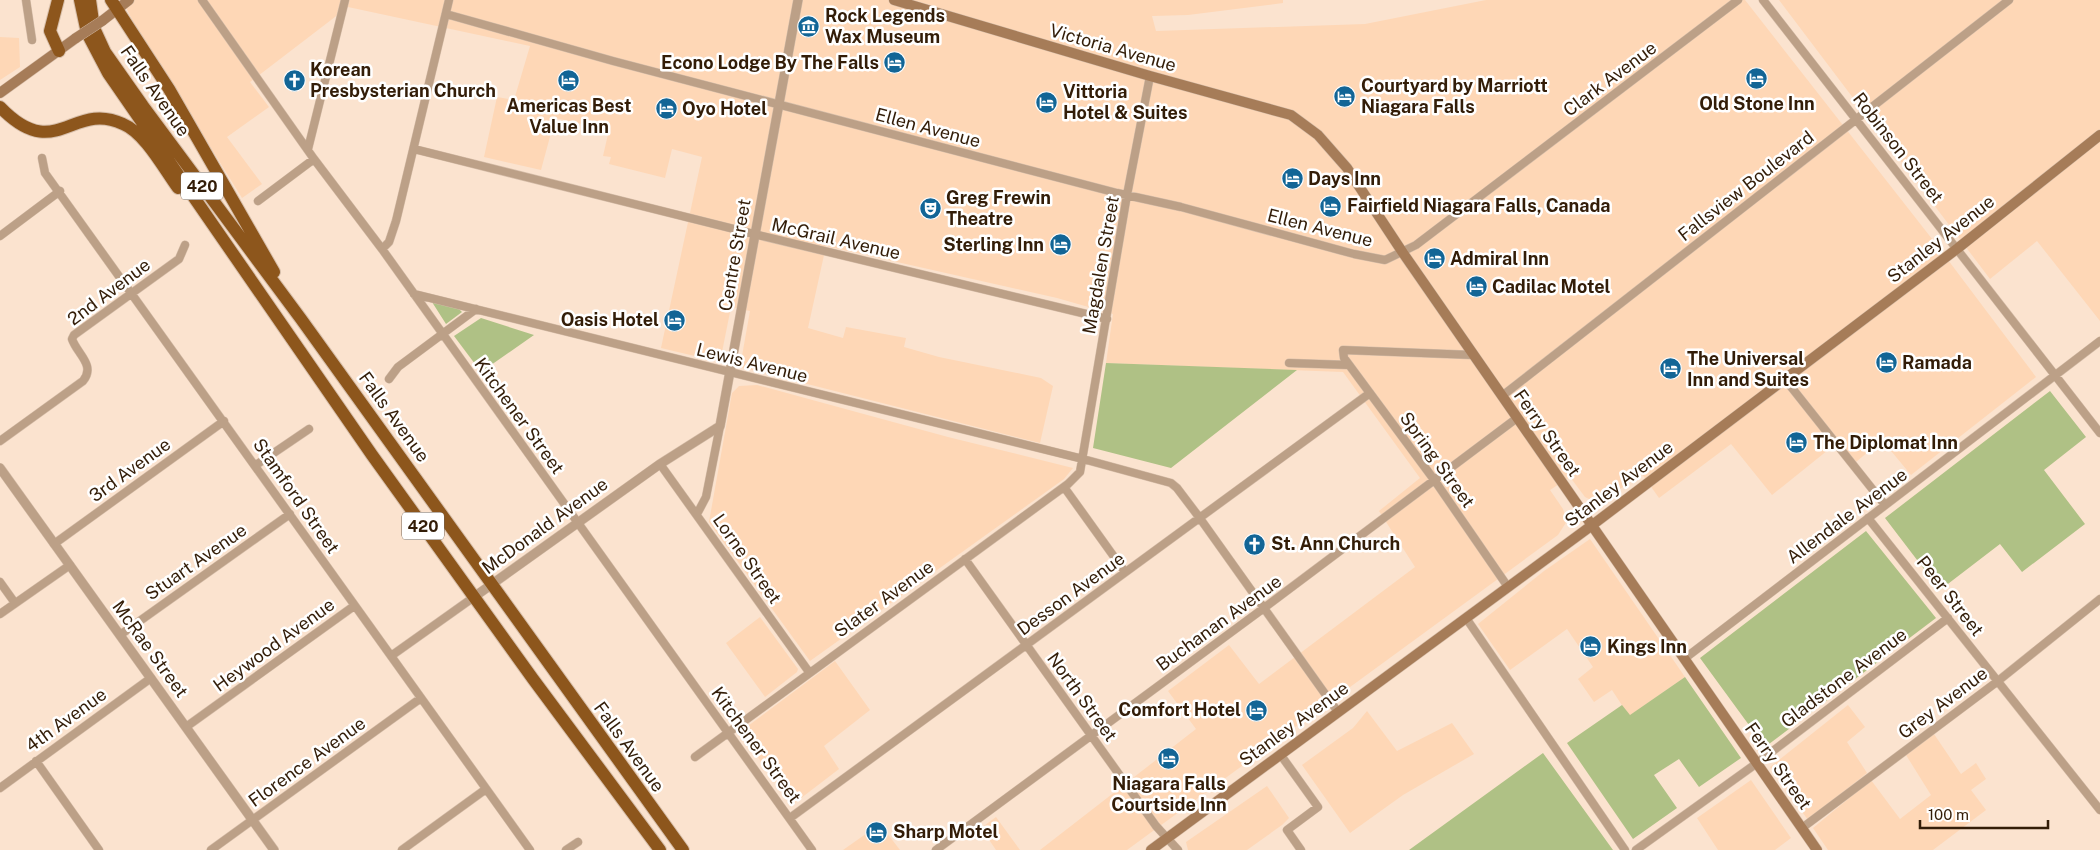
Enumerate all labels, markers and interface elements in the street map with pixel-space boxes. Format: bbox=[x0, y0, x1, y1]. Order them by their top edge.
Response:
place label: Rock Legends Wax Museum bbox=[825, 5, 945, 47]
museum icon: Rock Legends Wax Museum bbox=[797, 14, 821, 38]
street label: Victoria Avenue bbox=[1048, 19, 1179, 76]
street label: Clark Avenue bbox=[1559, 37, 1660, 120]
street label: Falls Avenue bbox=[116, 41, 194, 140]
hotel icon: Econo Lodge By The Falls bbox=[883, 51, 907, 75]
place label: Econo Lodge By The Falls bbox=[661, 52, 879, 73]
place label: Korean Presbysterian Church bbox=[310, 59, 496, 101]
hotel icon: Old Stone Inn bbox=[1745, 67, 1769, 91]
church icon: Korean Presbysterian Church bbox=[282, 68, 306, 92]
hotel icon: Americas Best Value Inn bbox=[557, 69, 581, 93]
place label: Courtyard by Marriott Niagara Falls bbox=[1361, 75, 1548, 117]
place label: Vittoria Hotel & Suites bbox=[1063, 81, 1187, 123]
hotel icon: Courtyard by Marriott Niagara Falls bbox=[1333, 84, 1357, 108]
street label: Robinson Street bbox=[1849, 88, 1948, 207]
hotel icon: Vittoria Hotel & Suites bbox=[1035, 90, 1059, 114]
place label: Old Stone Inn bbox=[1699, 93, 1815, 114]
place label: Americas Best Value Inn bbox=[507, 95, 631, 137]
hotel icon: Oyo Hotel bbox=[654, 97, 678, 121]
place label: Oyo Hotel bbox=[682, 98, 767, 119]
street label: Ellen Avenue bbox=[873, 103, 983, 152]
street label: Fallsview Boulevard bbox=[1674, 126, 1818, 245]
hotel icon: Days Inn bbox=[1280, 167, 1304, 191]
place label: Days Inn bbox=[1308, 168, 1381, 189]
road number: 420 bbox=[181, 172, 223, 200]
place label: Greg Frewin Theatre bbox=[946, 187, 1051, 229]
street label: Stanley Avenue bbox=[1883, 190, 1998, 287]
street label: Magdalen Street bbox=[1078, 194, 1123, 336]
hotel icon: Fairfield Niagara Falls, Canada bbox=[1319, 194, 1343, 218]
place label: Fairfield Niagara Falls, Canada bbox=[1347, 195, 1611, 216]
theatre icon: Greg Frewin Theatre bbox=[918, 196, 942, 220]
street label: Centre Street bbox=[714, 197, 755, 313]
street label: Ellen Avenue bbox=[1265, 204, 1375, 251]
street label: McGrail Avenue bbox=[770, 213, 903, 264]
hotel icon: Sterling Inn bbox=[1048, 233, 1072, 257]
place label: Sterling Inn bbox=[943, 234, 1044, 255]
hotel icon: Admiral Inn bbox=[1422, 247, 1446, 271]
place label: Admiral Inn bbox=[1450, 248, 1549, 269]
street label: 2nd Avenue bbox=[63, 254, 154, 329]
hotel icon: Cadilac Motel bbox=[1464, 275, 1488, 299]
place label: Cadilac Motel bbox=[1492, 276, 1611, 297]
hotel icon: Oasis Hotel bbox=[663, 308, 687, 332]
place label: Oasis Hotel bbox=[561, 309, 659, 330]
street label: Lewis Avenue bbox=[694, 339, 810, 386]
place label: The Universal Inn and Suites bbox=[1687, 348, 1809, 390]
hotel icon: Ramada bbox=[1874, 351, 1898, 375]
place label: Ramada bbox=[1902, 352, 1972, 373]
street label: Kitchener Street bbox=[470, 354, 569, 478]
hotel icon: The Universal Inn and Suites bbox=[1659, 357, 1683, 381]
street label: Falls Avenue bbox=[355, 368, 434, 466]
street label: Ferry Street bbox=[1510, 385, 1585, 480]
street label: Spring Street bbox=[1396, 408, 1479, 512]
hotel icon: The Diplomat Inn bbox=[1785, 431, 1809, 455]
place label: The Diplomat Inn bbox=[1813, 432, 1958, 453]
street label: 3rd Avenue bbox=[85, 433, 174, 506]
street label: Stamford Street bbox=[249, 434, 344, 557]
street label: Stanley Avenue bbox=[1561, 436, 1677, 531]
street label: Allendale Avenue bbox=[1782, 463, 1911, 568]
street label: McDonald Avenue bbox=[478, 473, 612, 578]
street label: Lorne Street bbox=[709, 510, 786, 608]
road number: 420 bbox=[402, 512, 444, 540]
street label: Stuart Avenue bbox=[141, 519, 250, 604]
church icon: St. Ann Church bbox=[1243, 532, 1267, 556]
place label: St. Ann Church bbox=[1271, 533, 1400, 554]
street label: Desson Avenue bbox=[1013, 548, 1128, 640]
street label: Peer Street bbox=[1913, 552, 1988, 640]
street label: Slater Avenue bbox=[830, 556, 937, 642]
street label: Buchanan Avenue bbox=[1152, 570, 1285, 675]
street label: Heywood Avenue bbox=[209, 594, 338, 696]
street label: McRae Street bbox=[108, 596, 193, 701]
street label: Gladstone Avenue bbox=[1777, 624, 1911, 732]
hotel icon: Kings Inn bbox=[1579, 635, 1603, 659]
place label: Kings Inn bbox=[1607, 636, 1687, 657]
street label: North Street bbox=[1043, 648, 1122, 745]
street label: Grey Avenue bbox=[1894, 662, 1991, 743]
street label: Stanley Avenue bbox=[1235, 677, 1352, 770]
street label: 4th Avenue bbox=[21, 683, 110, 756]
street label: Kitchener Street bbox=[707, 683, 806, 807]
street label: Falls Avenue bbox=[590, 698, 669, 796]
hotel icon: Comfort Hotel bbox=[1245, 698, 1269, 722]
place label: Comfort Hotel bbox=[1118, 699, 1241, 720]
street label: Florence Avenue bbox=[244, 712, 369, 811]
street label: Ferry Street bbox=[1741, 718, 1816, 813]
hotel icon: Niagara Falls Courtside Inn bbox=[1157, 747, 1181, 771]
place label: Niagara Falls Courtside Inn bbox=[1111, 773, 1227, 815]
scale bar bbox=[1920, 798, 2048, 830]
text: 100 m bbox=[1928, 806, 1969, 823]
hotel icon: Sharp Motel bbox=[865, 820, 889, 844]
place label: Sharp Motel bbox=[893, 821, 999, 842]

